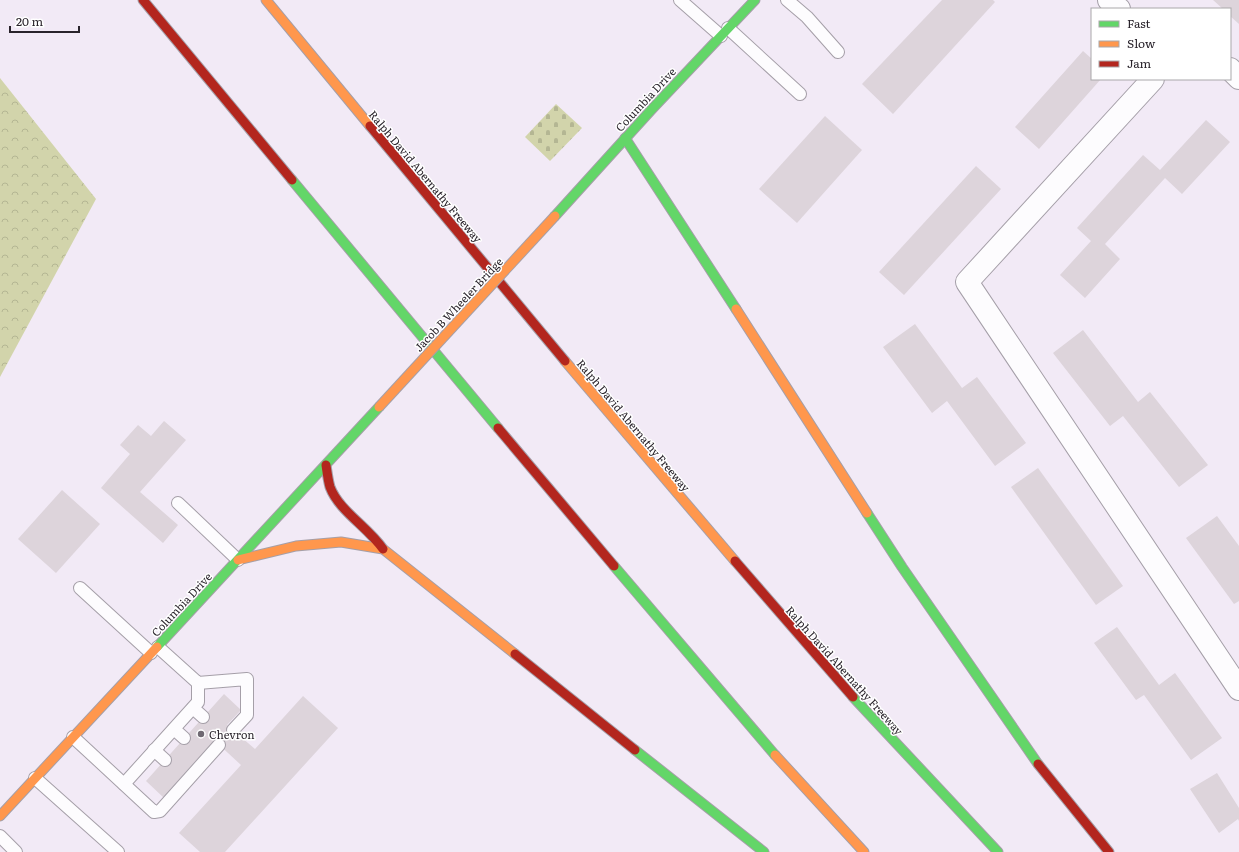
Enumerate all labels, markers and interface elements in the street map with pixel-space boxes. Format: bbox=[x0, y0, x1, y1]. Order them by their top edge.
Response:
scale bar bbox=[10, 8, 79, 34]
legend bbox=[1091, 8, 1231, 80]
text: 20 m bbox=[16, 12, 43, 30]
text: Fast bbox=[1127, 14, 1151, 32]
text: Slow bbox=[1127, 34, 1156, 52]
text: Jam bbox=[1127, 54, 1152, 72]
street label: Columbia Drive bbox=[611, 63, 679, 135]
street label: Ralph David Abernathy Freeway bbox=[366, 106, 487, 246]
street label: Jacob B Wheeler Bridge bbox=[410, 253, 506, 354]
street label: Ralph David Abernathy Freeway bbox=[574, 355, 695, 495]
street label: Columbia Drive bbox=[147, 568, 215, 640]
street label: Ralph David Abernathy Freeway bbox=[783, 602, 908, 738]
place label: Chevron bbox=[209, 726, 255, 742]
marker: Chevron bbox=[196, 729, 206, 739]

